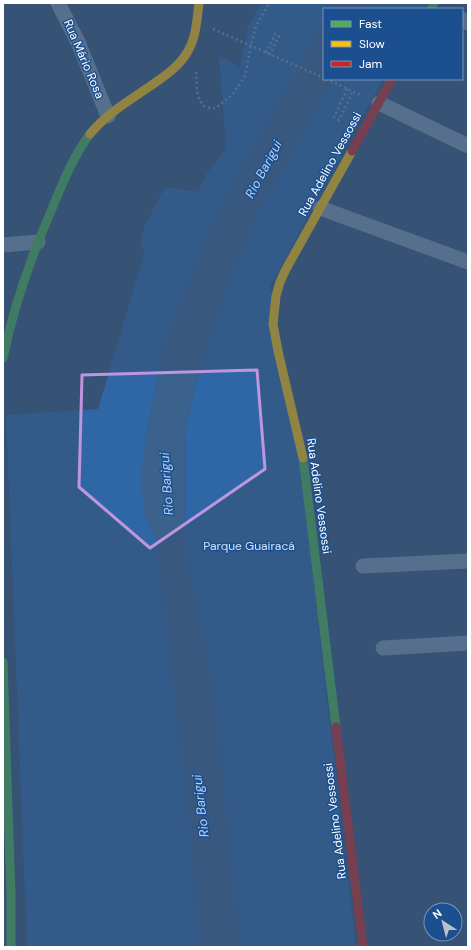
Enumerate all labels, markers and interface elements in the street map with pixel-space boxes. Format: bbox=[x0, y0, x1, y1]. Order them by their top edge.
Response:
legend bbox=[323, 8, 463, 80]
text: Fast bbox=[359, 16, 382, 32]
street label: Rua Mário Rosa bbox=[60, 17, 108, 101]
text: Slow bbox=[359, 36, 385, 52]
text: Jam bbox=[359, 56, 382, 72]
street label: Rua Adelino Vessossi bbox=[295, 109, 365, 219]
water label: Rio Barigui bbox=[241, 137, 286, 201]
street label: Rua Adelino Vessossi bbox=[303, 437, 335, 555]
water label: Rio Barigui bbox=[156, 451, 177, 516]
park label: Parque Guairacá bbox=[203, 538, 295, 554]
street label: Rua Adelino Vessossi bbox=[320, 762, 350, 880]
water label: Rio Barigui bbox=[188, 773, 213, 838]
north arrow bbox=[423, 902, 463, 942]
text: N bbox=[430, 906, 444, 922]

